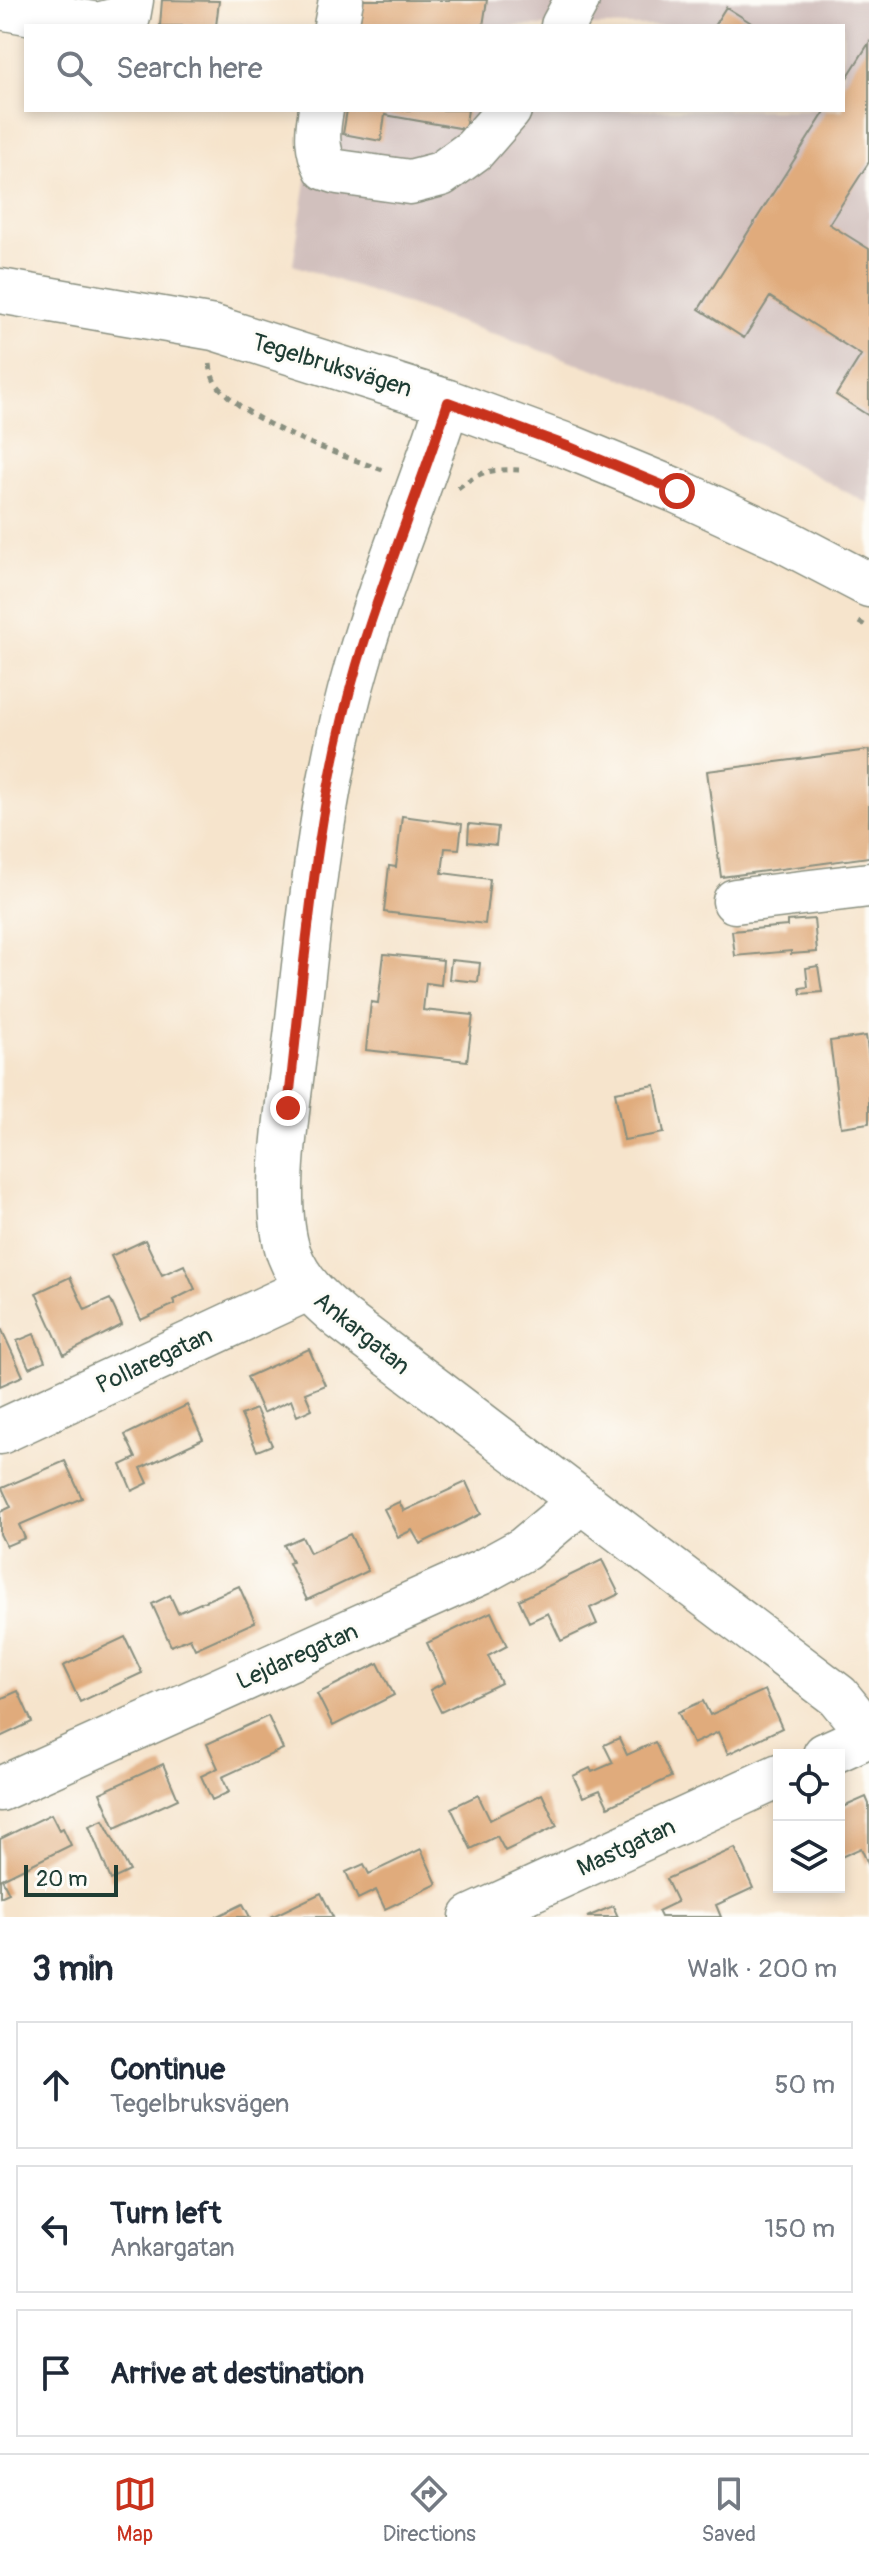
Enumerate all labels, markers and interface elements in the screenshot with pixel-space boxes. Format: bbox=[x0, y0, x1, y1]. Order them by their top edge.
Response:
search box bbox=[24, 24, 845, 112]
icon: search bbox=[52, 46, 96, 90]
text: Search here bbox=[116, 50, 263, 87]
street label: Tegelbruksvägen bbox=[248, 327, 415, 404]
route start bbox=[659, 473, 695, 509]
route end bbox=[270, 1090, 306, 1126]
street label: Ankargatan bbox=[308, 1286, 416, 1381]
street label: Pollaregatan bbox=[92, 1321, 217, 1400]
street label: Lejdaregatan bbox=[232, 1617, 362, 1696]
map controls bbox=[773, 1749, 845, 1893]
button: locate bbox=[773, 1749, 845, 1821]
street label: Mastgatan bbox=[572, 1812, 680, 1883]
button: layers bbox=[773, 1821, 845, 1893]
scale bar bbox=[24, 1861, 118, 1897]
text: 20 m bbox=[36, 1865, 88, 1893]
text: 3 min bbox=[32, 1948, 114, 1991]
text: Walk · 200 m bbox=[687, 1953, 837, 1985]
text: Continue bbox=[110, 2051, 225, 2088]
icon: ahead bbox=[34, 2063, 78, 2107]
text: 50 m bbox=[774, 2069, 835, 2101]
text: Tegelbruksvägen bbox=[110, 2088, 290, 2120]
text: Turn left bbox=[110, 2195, 221, 2232]
icon: left bbox=[34, 2207, 78, 2251]
text: 150 m bbox=[764, 2213, 835, 2245]
text: Ankargatan bbox=[110, 2232, 235, 2264]
icon: arrive bbox=[34, 2351, 78, 2395]
text: Arrive at destination bbox=[110, 2355, 364, 2392]
tab: Map bbox=[113, 2472, 157, 2548]
tab: Directions bbox=[383, 2472, 476, 2548]
tab: Saved bbox=[702, 2472, 756, 2548]

